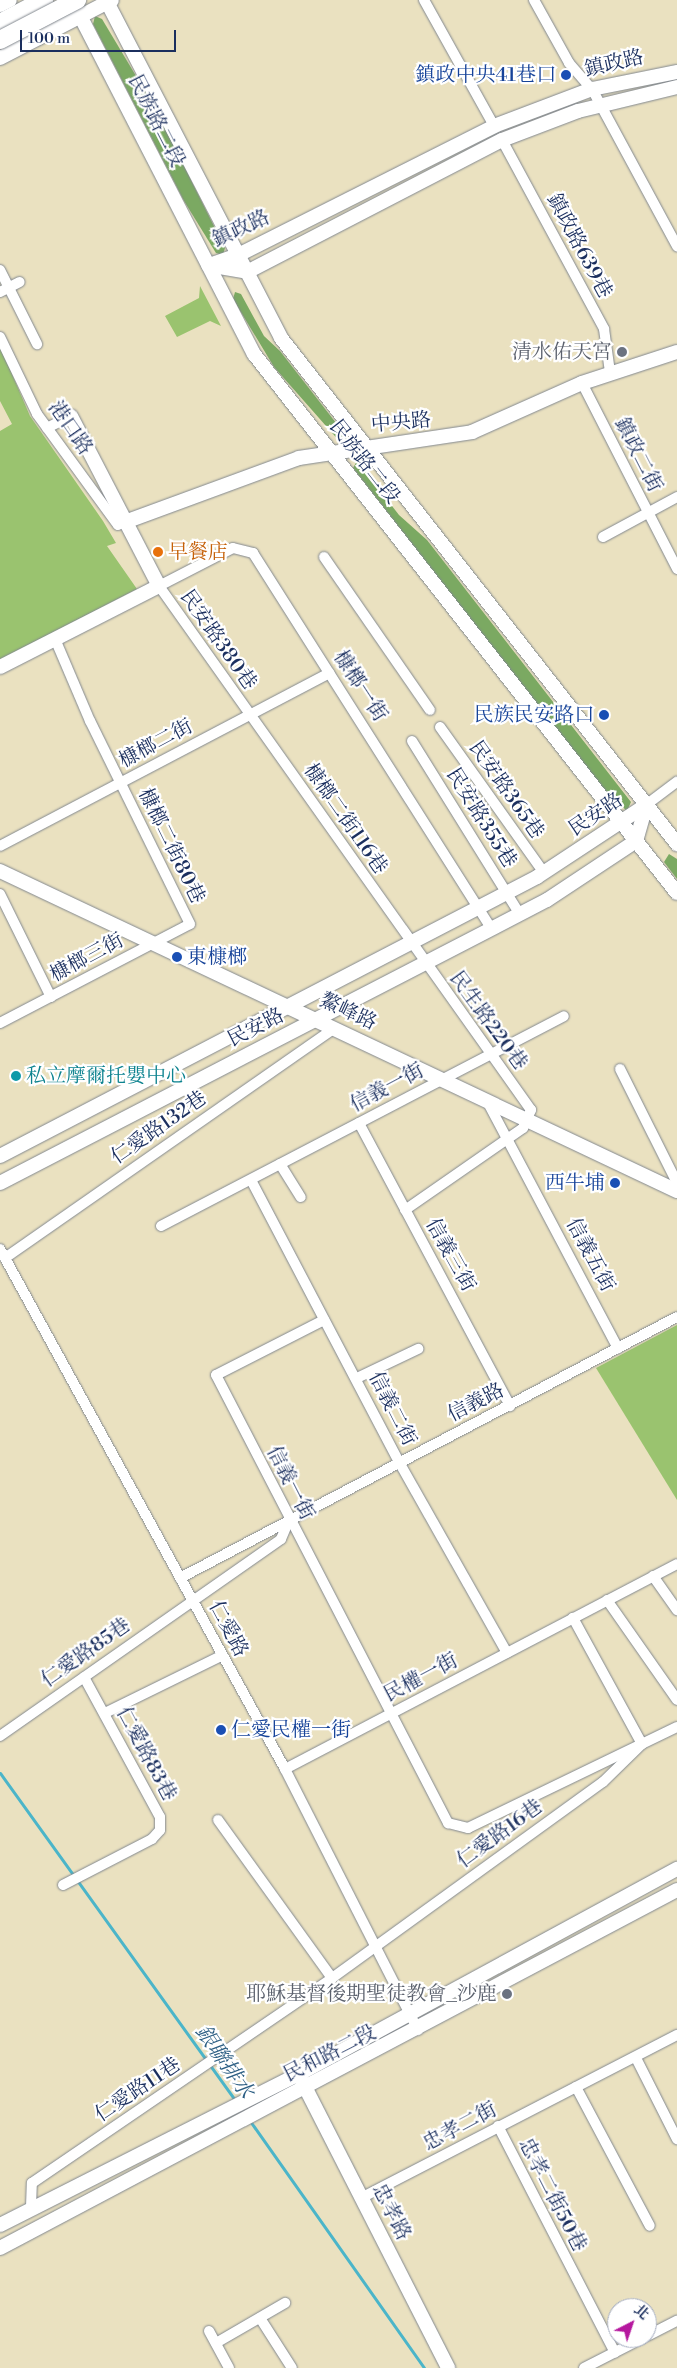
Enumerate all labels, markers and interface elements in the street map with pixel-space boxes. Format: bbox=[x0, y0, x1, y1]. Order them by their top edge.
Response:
scale bar bbox=[22, 20, 179, 52]
text: 100 m bbox=[28, 29, 70, 48]
street label: 鎮政路 bbox=[582, 46, 646, 82]
place label: 鎮政中央41巷口 bbox=[415, 63, 556, 87]
marker: 鎮政中央41巷口 bbox=[560, 69, 572, 81]
street label: 民族路二段 bbox=[123, 71, 189, 171]
street label: 鎮政路639巷 bbox=[541, 189, 617, 303]
street label: 鎮政路 bbox=[209, 205, 273, 253]
place label: 清水佑天宮 bbox=[512, 340, 612, 364]
marker: 清水佑天宮 bbox=[616, 346, 628, 358]
street label: 港口路 bbox=[43, 397, 97, 459]
street label: 中央路 bbox=[370, 408, 432, 438]
street label: 鎮政二街 bbox=[609, 414, 667, 496]
street label: 民族路二段 bbox=[324, 415, 404, 509]
place label: 早餐店 bbox=[168, 540, 228, 564]
marker: 早餐店 bbox=[152, 546, 164, 558]
street label: 民安路380巷 bbox=[175, 585, 261, 695]
street label: 槺榔一街 bbox=[328, 646, 392, 726]
place label: 民族民安路口 bbox=[474, 703, 594, 727]
marker: 民族民安路口 bbox=[598, 709, 610, 721]
street label: 槺榔二街 bbox=[115, 715, 197, 773]
street label: 民安路365巷 bbox=[463, 736, 549, 844]
street label: 槺榔二街116巷 bbox=[298, 759, 392, 879]
street label: 民安路355巷 bbox=[441, 764, 521, 872]
street label: 槺榔二街80巷 bbox=[133, 784, 209, 908]
street label: 民安路 bbox=[564, 788, 628, 842]
street label: 槺榔三街 bbox=[46, 929, 128, 987]
place label: 東槺榔 bbox=[187, 945, 247, 969]
marker: 東槺榔 bbox=[171, 951, 183, 963]
street label: 民生路220巷 bbox=[444, 967, 532, 1075]
street label: 鰲峰路 bbox=[316, 988, 380, 1036]
street label: 民安路 bbox=[224, 1004, 288, 1052]
street label: 信義一街 bbox=[346, 1059, 428, 1117]
place label: 私立摩爾托嬰中心 bbox=[26, 1064, 186, 1088]
marker: 私立摩爾托嬰中心 bbox=[10, 1070, 22, 1082]
street label: 仁愛路132巷 bbox=[107, 1086, 211, 1170]
place label: 西牛埔 bbox=[545, 1171, 605, 1195]
marker: 西牛埔 bbox=[609, 1177, 621, 1189]
street label: 信義三街 bbox=[420, 1214, 480, 1296]
street label: 信義五街 bbox=[561, 1214, 619, 1296]
street label: 信義二街 bbox=[363, 1368, 421, 1450]
street label: 信義路 bbox=[444, 1379, 508, 1427]
street label: 信義一街 bbox=[261, 1442, 319, 1524]
street label: 仁愛路 bbox=[203, 1597, 253, 1661]
street label: 仁愛路85巷 bbox=[37, 1614, 135, 1692]
street label: 民權一街 bbox=[380, 1649, 462, 1707]
street label: 仁愛路83巷 bbox=[111, 1703, 181, 1805]
place label: 仁愛民權一街 bbox=[231, 1718, 351, 1742]
marker: 仁愛民權一街 bbox=[215, 1724, 227, 1736]
street label: 仁愛路16巷 bbox=[452, 1795, 548, 1873]
place label: 耶穌基督後期聖徒教會_沙鹿 bbox=[246, 1982, 497, 2006]
marker: 耶穌基督後期聖徒教會_沙鹿 bbox=[501, 1988, 513, 2000]
water label: 銀聯排水 bbox=[190, 2020, 258, 2104]
street label: 民和路二段 bbox=[280, 2021, 380, 2087]
street label: 仁愛路11巷 bbox=[91, 2053, 185, 2127]
street label: 忠孝二街 bbox=[419, 2098, 501, 2156]
street label: 忠孝二街50巷 bbox=[513, 2134, 591, 2256]
street label: 忠孝路 bbox=[367, 2180, 415, 2244]
north arrow bbox=[607, 2298, 657, 2348]
text: 北 bbox=[630, 2301, 652, 2324]

